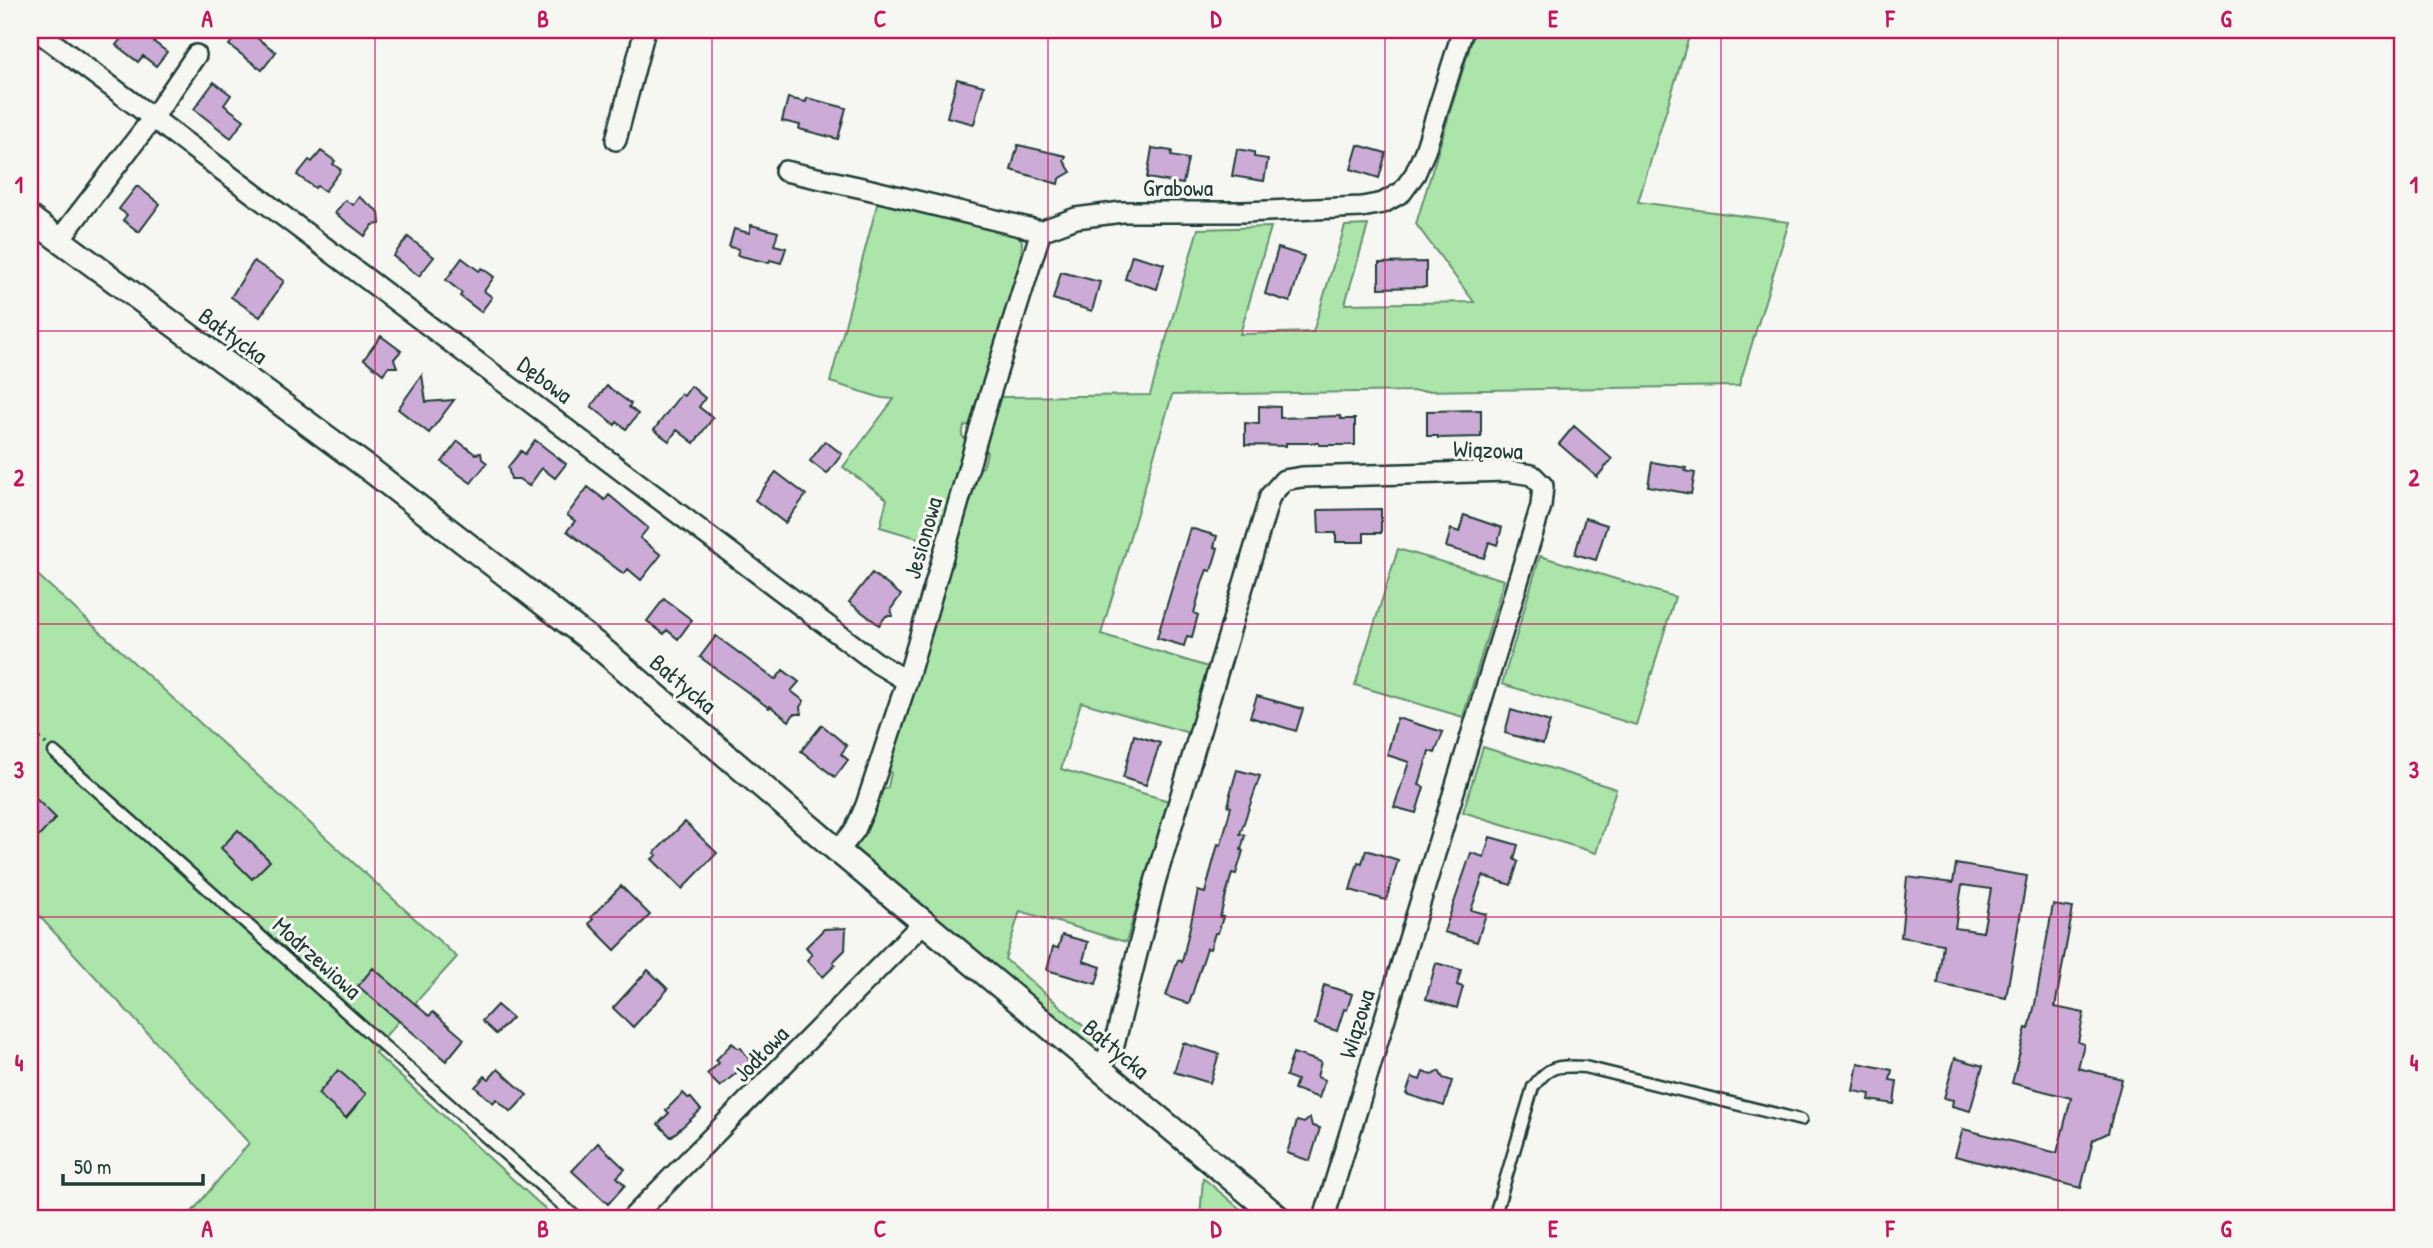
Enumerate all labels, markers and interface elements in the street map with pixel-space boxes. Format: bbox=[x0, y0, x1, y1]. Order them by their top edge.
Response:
text: A bbox=[201, 3, 213, 34]
text: B bbox=[537, 3, 549, 34]
text: C bbox=[874, 3, 886, 34]
text: D bbox=[1211, 3, 1223, 34]
text: E bbox=[1548, 3, 1559, 34]
text: F bbox=[1885, 3, 1896, 34]
text: G bbox=[2220, 3, 2232, 34]
text: 1 bbox=[15, 169, 23, 200]
text: 1 bbox=[2410, 169, 2418, 200]
street label: Grabowa bbox=[1143, 171, 1213, 203]
street label: Bałtycka bbox=[193, 299, 274, 371]
street label: Dębowa bbox=[512, 348, 580, 410]
street label: Wiązowa bbox=[1452, 432, 1524, 466]
text: 2 bbox=[14, 462, 25, 493]
text: 2 bbox=[2409, 462, 2420, 493]
street label: Jesionowa bbox=[895, 493, 949, 582]
street label: Bałtycka bbox=[644, 646, 724, 720]
text: 3 bbox=[14, 754, 24, 785]
text: 3 bbox=[2409, 754, 2419, 785]
street label: Modrzewiowa bbox=[266, 909, 369, 1006]
street label: Wiązowa bbox=[1331, 986, 1382, 1062]
street label: Bałtycka bbox=[1077, 1011, 1157, 1085]
street label: Jodłowa bbox=[725, 1018, 795, 1089]
text: 4 bbox=[15, 1047, 24, 1078]
text: 4 bbox=[2410, 1047, 2419, 1078]
scale bar bbox=[63, 1143, 203, 1187]
text: 50 m bbox=[74, 1152, 111, 1181]
text: A bbox=[201, 1213, 213, 1244]
text: B bbox=[537, 1213, 549, 1244]
text: C bbox=[874, 1213, 886, 1244]
text: D bbox=[1211, 1213, 1223, 1244]
text: E bbox=[1548, 1213, 1559, 1244]
text: F bbox=[1885, 1213, 1896, 1244]
text: G bbox=[2220, 1213, 2232, 1244]

